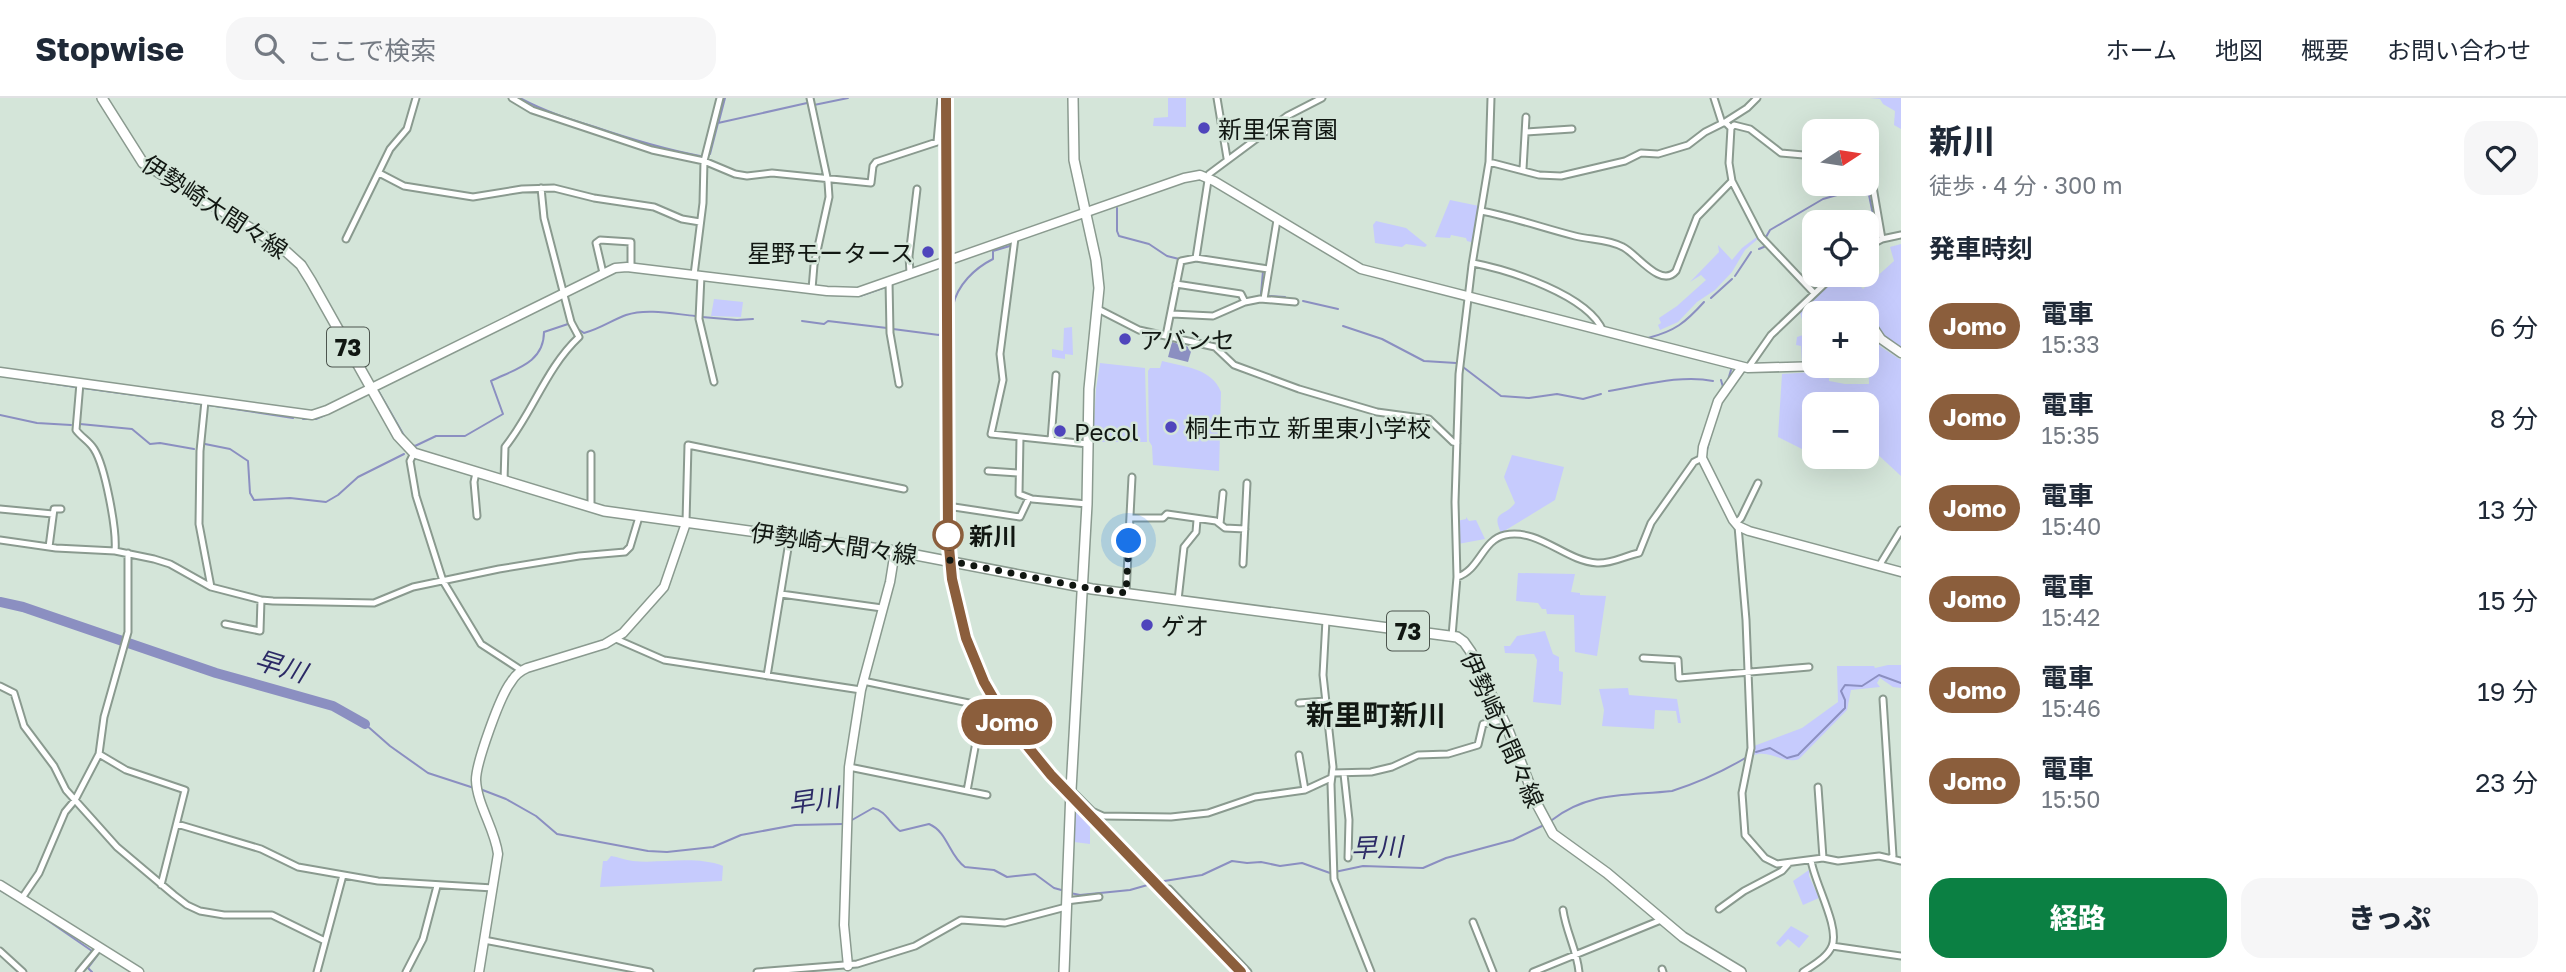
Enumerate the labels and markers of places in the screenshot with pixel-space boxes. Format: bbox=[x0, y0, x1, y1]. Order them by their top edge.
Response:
place label: 新里保育園 bbox=[1218, 114, 1338, 143]
marker: 新里保育園 bbox=[1196, 120, 1212, 136]
place label: 星野モータース bbox=[747, 238, 914, 267]
marker: 星野モータース bbox=[920, 244, 936, 260]
place label: アバンセ bbox=[1139, 325, 1235, 354]
marker: アバンセ bbox=[1117, 331, 1133, 347]
place label: 桐生市立 新里東小学校 bbox=[1185, 413, 1431, 442]
place label: Pecol bbox=[1074, 417, 1139, 446]
marker: 桐生市立 新里東小学校 bbox=[1163, 419, 1179, 435]
marker: Pecol bbox=[1052, 423, 1068, 439]
marker: 新川 bbox=[933, 520, 963, 550]
place label: 新川 bbox=[969, 521, 1017, 550]
place label: ゲオ bbox=[1161, 611, 1209, 640]
marker: ゲオ bbox=[1139, 617, 1155, 633]

